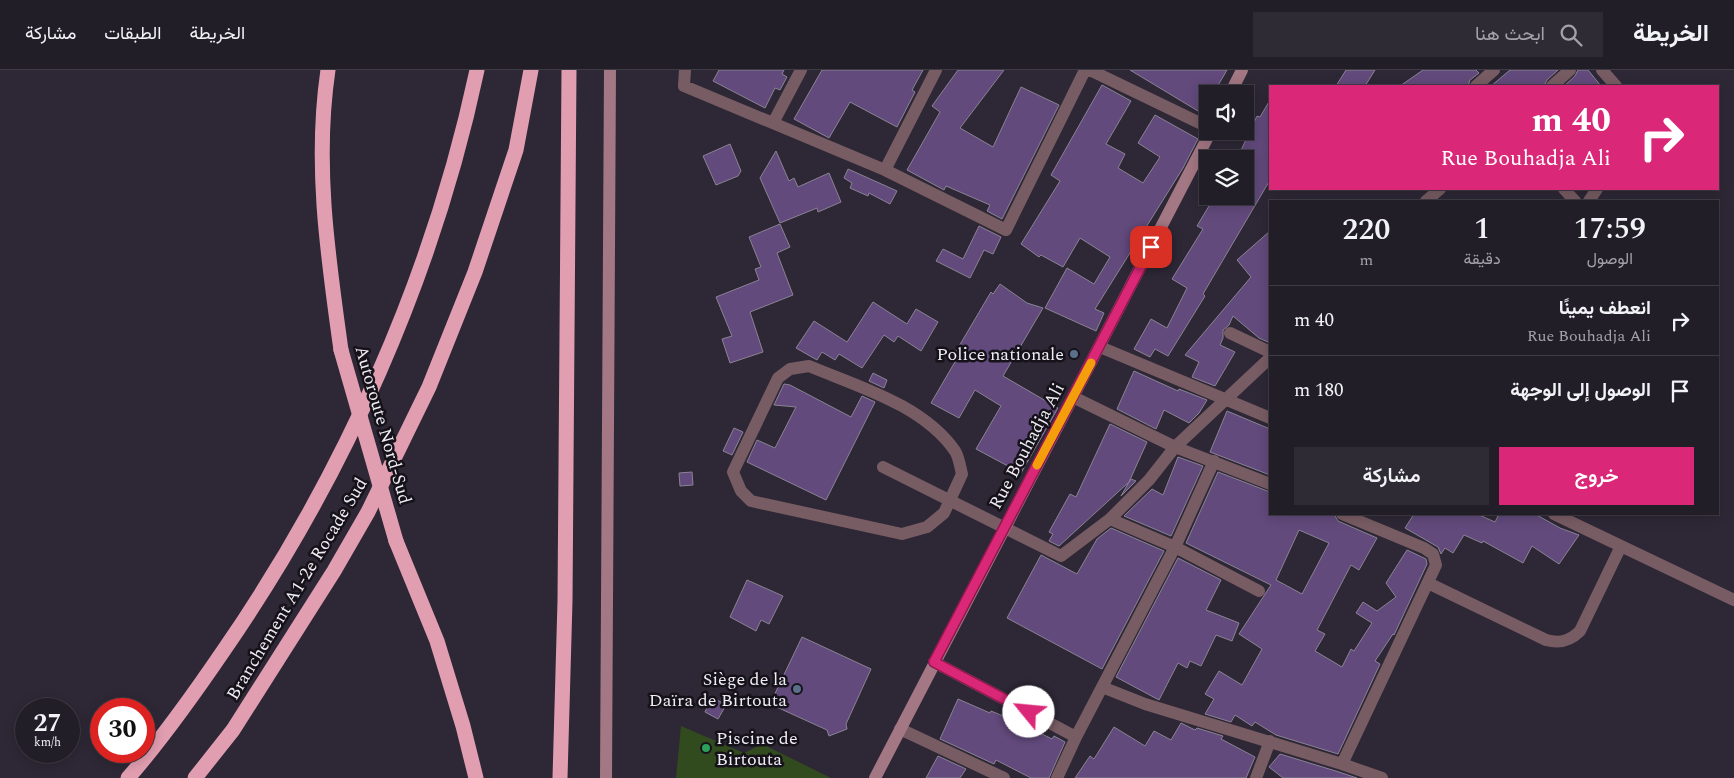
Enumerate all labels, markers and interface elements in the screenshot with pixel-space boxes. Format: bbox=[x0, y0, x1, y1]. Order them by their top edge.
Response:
search box bbox=[1253, 12, 1603, 57]
text: الخريطة bbox=[1633, 16, 1709, 52]
text: مشاركة bbox=[25, 20, 76, 47]
text: الطبقات bbox=[104, 20, 161, 47]
text: الخريطة bbox=[189, 20, 245, 47]
text: ابحث هنا bbox=[1475, 20, 1545, 49]
icon: search bbox=[1557, 21, 1585, 49]
map controls bbox=[1199, 85, 1254, 205]
button: sound bbox=[1199, 85, 1254, 140]
text: 40 m bbox=[1531, 94, 1611, 147]
icon: right bbox=[1629, 105, 1694, 170]
text: Rue Bouhadja Ali bbox=[1440, 142, 1611, 175]
button: layers bbox=[1199, 150, 1254, 205]
text: 1 bbox=[1474, 206, 1490, 252]
text: 17:59 bbox=[1574, 206, 1646, 252]
text: 220 bbox=[1342, 207, 1390, 253]
pin bbox=[1130, 226, 1172, 268]
icon: arrive bbox=[1137, 233, 1165, 261]
text: دقيقة bbox=[1464, 247, 1501, 271]
text: الوصول bbox=[1587, 247, 1633, 271]
text: m bbox=[1359, 248, 1373, 272]
text: انعطف يمينًا bbox=[1559, 294, 1651, 323]
text: 40 m bbox=[1294, 306, 1334, 335]
icon: right bbox=[1666, 307, 1694, 335]
text: Rue Bouhadja Ali bbox=[1527, 324, 1651, 348]
place label: Police nationale bbox=[936, 341, 1064, 368]
street label: Autoroute Nord-Sud bbox=[347, 343, 419, 507]
marker: Police nationale bbox=[1068, 348, 1080, 360]
text: 180 m bbox=[1294, 376, 1344, 405]
text: الوصول إلى الوجهة bbox=[1510, 376, 1651, 405]
icon: arrive bbox=[1666, 377, 1694, 405]
street label: Rue Bouhadja Ali bbox=[982, 378, 1072, 514]
button: مشاركة bbox=[1294, 447, 1489, 505]
button: خروج bbox=[1499, 447, 1694, 505]
street label: Branchement A1-2e Rocade Sud bbox=[220, 473, 374, 705]
place label: Siège de la Daïra de Birtouta bbox=[649, 666, 787, 714]
marker: Siège de la Daïra de Birtouta bbox=[791, 683, 803, 695]
position arrow bbox=[1002, 685, 1054, 737]
speed limit sign: 30 bbox=[90, 698, 155, 763]
text: 27 bbox=[33, 705, 62, 743]
place label: Piscine de Birtouta bbox=[716, 725, 798, 773]
text: km/h bbox=[34, 733, 61, 752]
marker: Piscine de Birtouta bbox=[700, 742, 712, 754]

